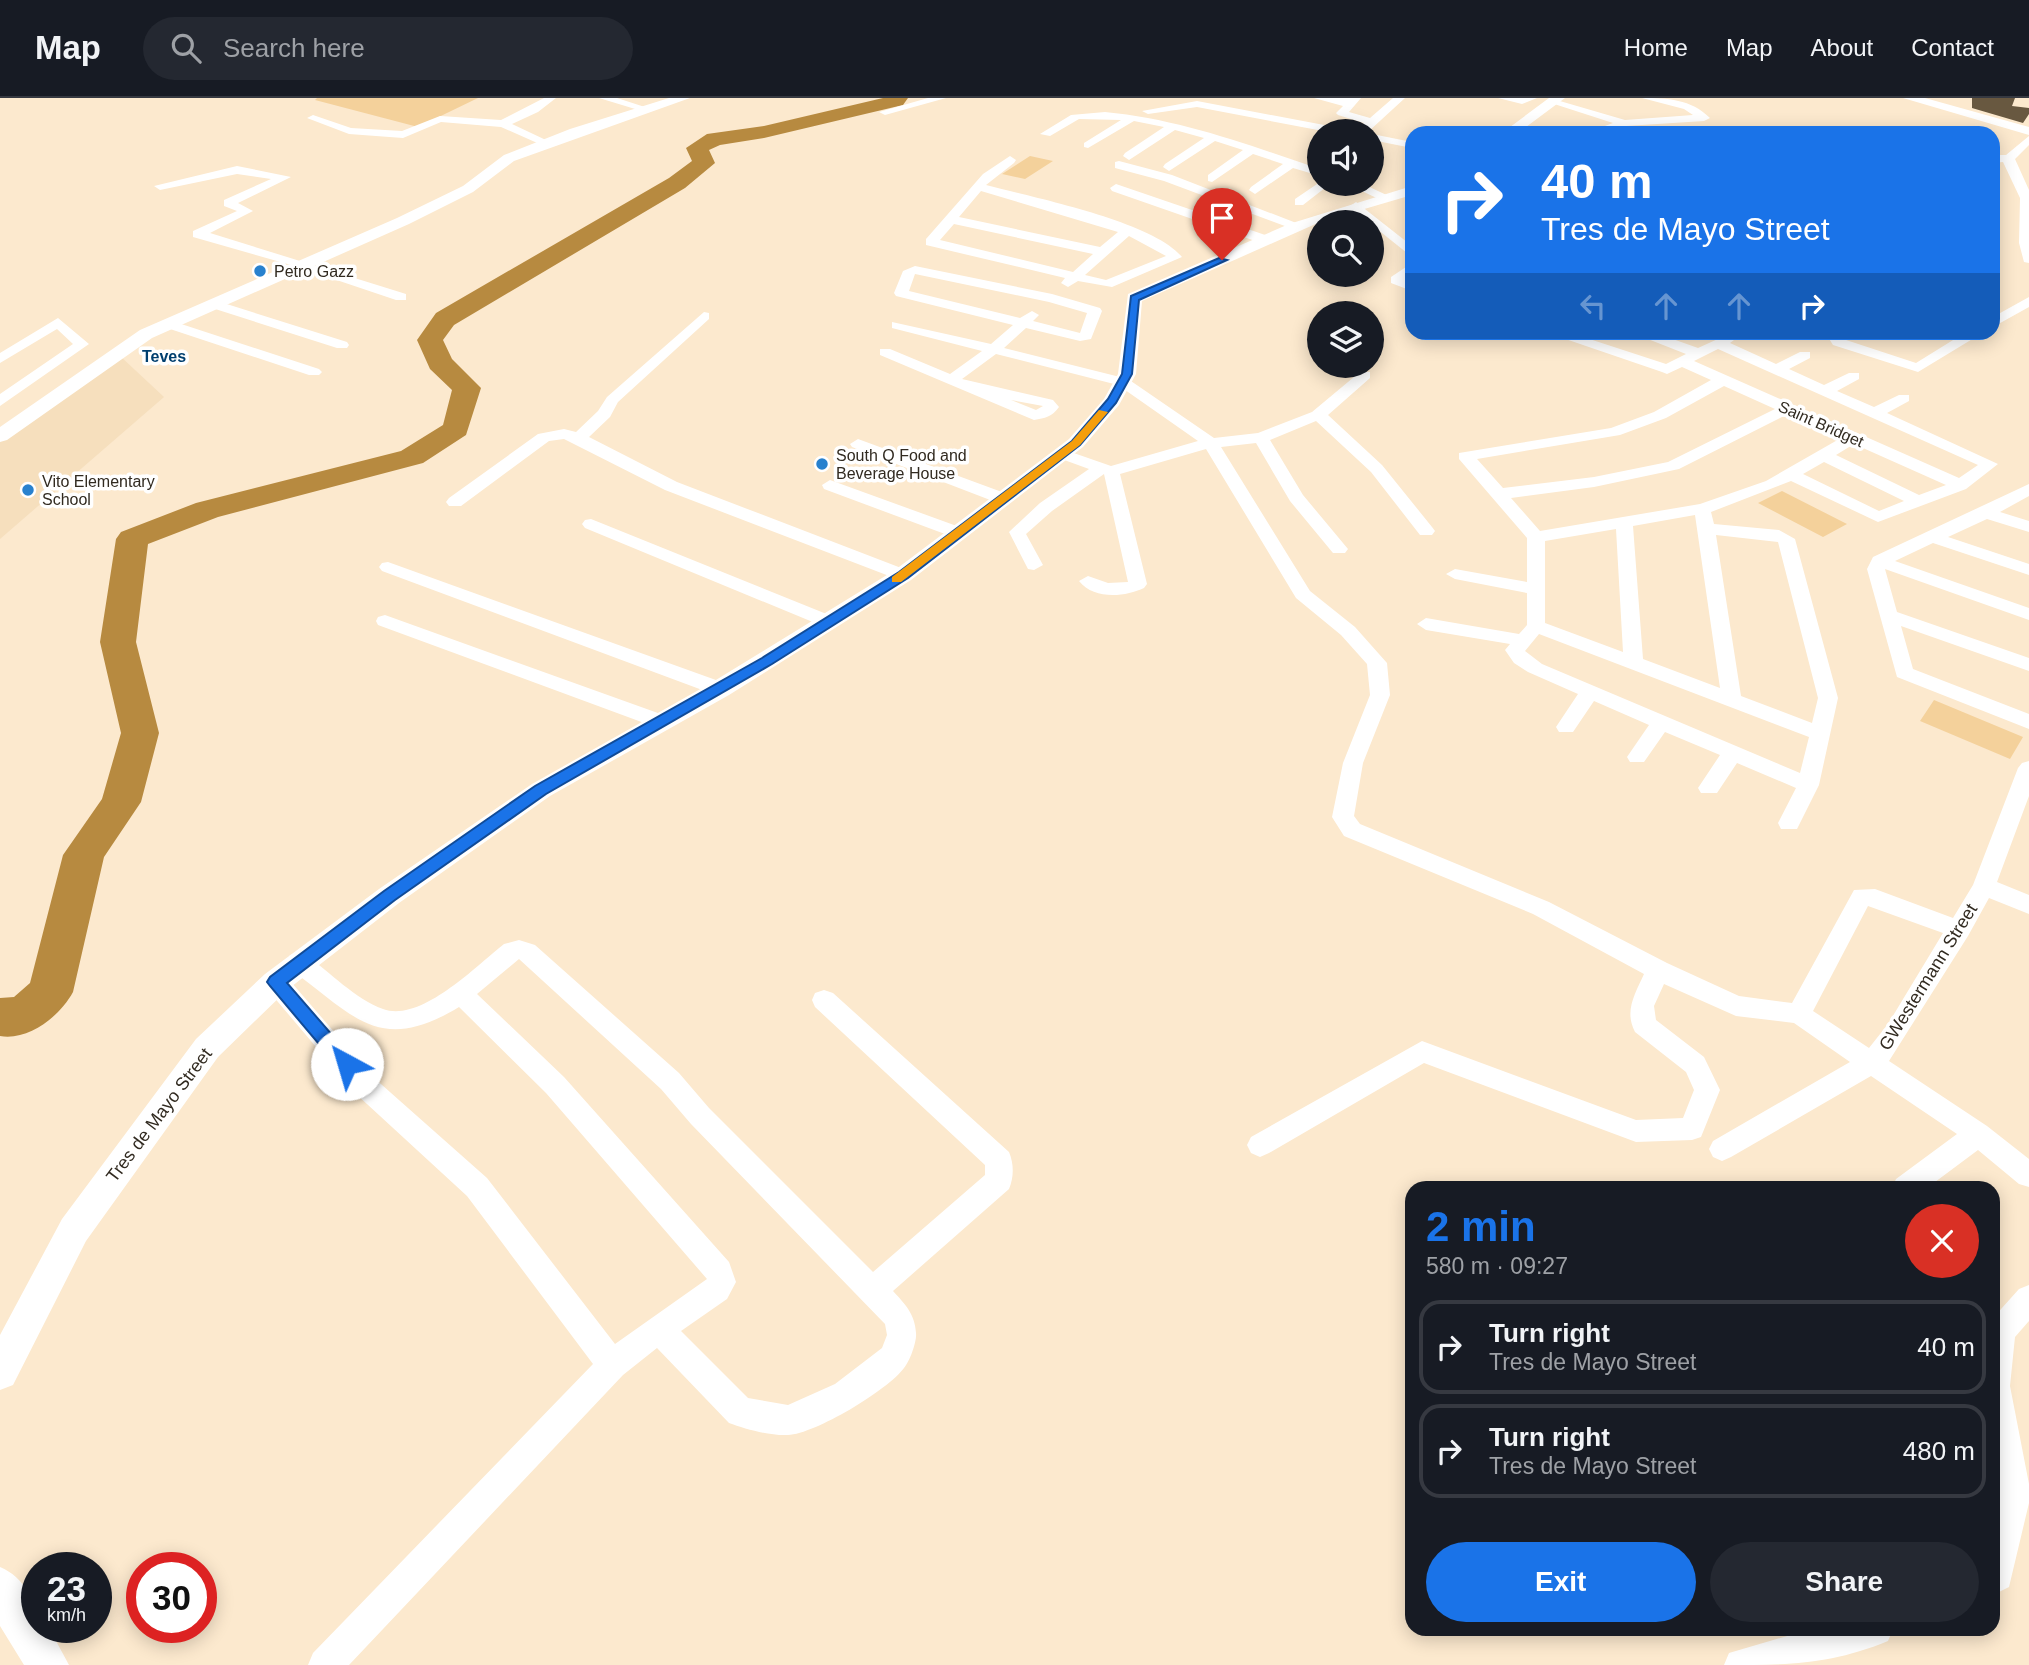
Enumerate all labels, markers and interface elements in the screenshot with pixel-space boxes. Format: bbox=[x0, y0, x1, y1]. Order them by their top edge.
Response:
search box bbox=[143, 17, 633, 80]
text: Map bbox=[35, 29, 101, 66]
icon: search bbox=[167, 29, 205, 67]
text: Search here bbox=[223, 33, 365, 63]
text: Home bbox=[1624, 34, 1688, 61]
text: Map bbox=[1726, 34, 1773, 61]
text: About bbox=[1811, 34, 1873, 61]
text: Contact bbox=[1911, 34, 1994, 61]
map controls bbox=[1307, 119, 1384, 378]
button: sound bbox=[1307, 119, 1384, 196]
icon: right bbox=[1426, 154, 1517, 245]
text: 40 m bbox=[1541, 154, 1653, 208]
pin bbox=[1192, 188, 1252, 260]
icon: arrive bbox=[1203, 199, 1241, 237]
button: search bbox=[1307, 210, 1384, 287]
text: Tres de Mayo Street bbox=[1541, 211, 1830, 247]
marker: Petro Gazz bbox=[252, 263, 268, 279]
place label: Petro Gazz bbox=[274, 263, 354, 280]
icon: left bbox=[1574, 287, 1612, 325]
icon: ahead bbox=[1647, 287, 1685, 325]
icon: ahead bbox=[1720, 287, 1758, 325]
icon: right bbox=[1793, 287, 1831, 325]
button: layers bbox=[1307, 301, 1384, 378]
district label: Teves bbox=[142, 348, 186, 365]
street label: Saint Bridget bbox=[1776, 398, 1867, 451]
place label: South Q Food and Beverage House bbox=[836, 447, 967, 482]
marker: South Q Food and Beverage House bbox=[814, 456, 830, 472]
place label: Vito Elementary School bbox=[42, 473, 155, 508]
marker: Vito Elementary School bbox=[20, 482, 36, 498]
street label: GWestermann Street bbox=[1875, 900, 1981, 1054]
position arrow bbox=[310, 1027, 384, 1101]
street label: Tres de Mayo Street bbox=[102, 1044, 216, 1186]
text: 2 min bbox=[1426, 1203, 1536, 1250]
button: close bbox=[1905, 1204, 1979, 1278]
text: 580 m · 09:27 bbox=[1426, 1253, 1568, 1279]
text: Turn right bbox=[1489, 1318, 1610, 1348]
icon: right bbox=[1430, 1328, 1468, 1366]
text: 40 m bbox=[1917, 1332, 1975, 1362]
text: Tres de Mayo Street bbox=[1489, 1349, 1697, 1375]
text: Turn right bbox=[1489, 1422, 1610, 1452]
icon: right bbox=[1430, 1432, 1468, 1470]
text: 480 m bbox=[1903, 1436, 1975, 1466]
text: Tres de Mayo Street bbox=[1489, 1453, 1697, 1479]
button: Exit bbox=[1426, 1542, 1696, 1622]
button: Share bbox=[1710, 1542, 1979, 1622]
speed limit sign: 30 bbox=[126, 1552, 217, 1643]
text: 23 bbox=[47, 1569, 86, 1608]
text: km/h bbox=[47, 1605, 86, 1625]

